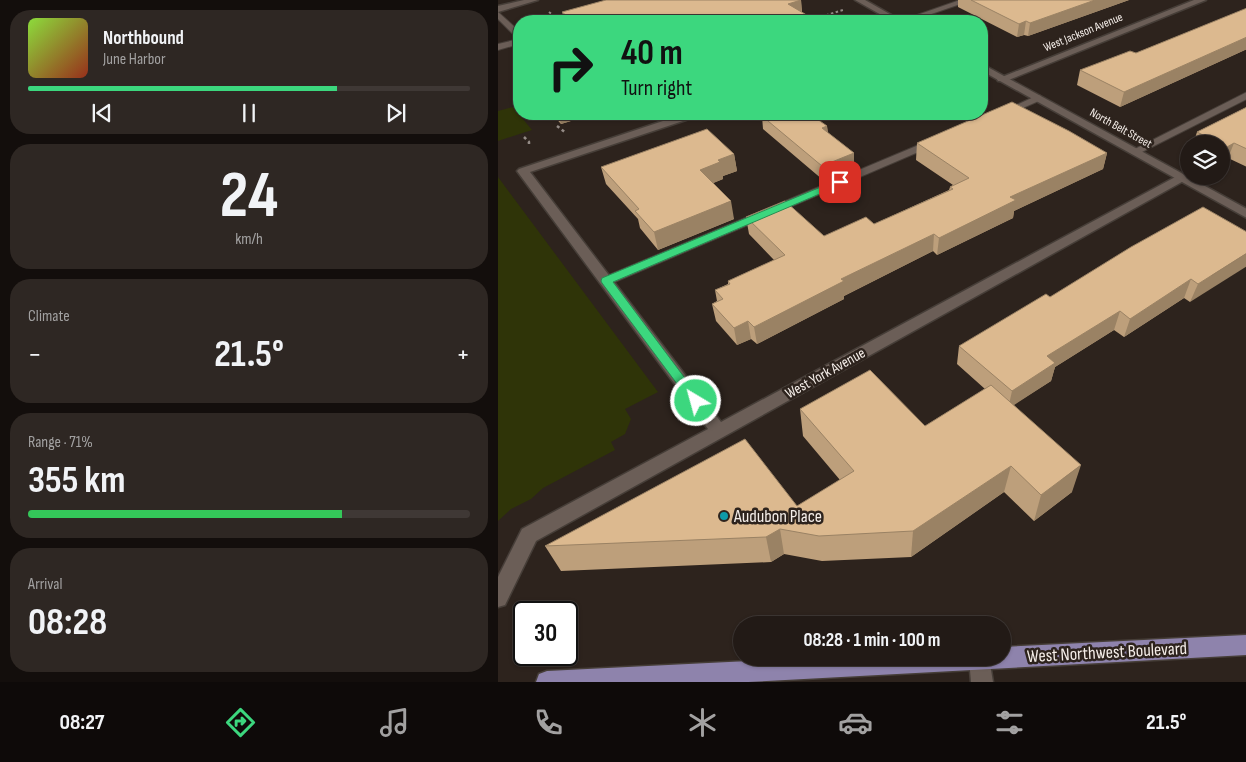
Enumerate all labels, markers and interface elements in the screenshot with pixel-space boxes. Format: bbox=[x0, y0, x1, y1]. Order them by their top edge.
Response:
street label: West Jackson Avenue bbox=[1041, 10, 1125, 55]
text: Northbound bbox=[103, 27, 184, 50]
text: 40 m bbox=[621, 32, 683, 75]
icon: right bbox=[538, 35, 603, 100]
text: June Harbor bbox=[103, 50, 166, 69]
text: Turn right bbox=[621, 75, 692, 102]
icon: previous bbox=[88, 99, 116, 127]
icon: pause bbox=[235, 99, 263, 127]
icon: next bbox=[382, 99, 410, 127]
street label: North Belt Street bbox=[1087, 105, 1155, 152]
map controls bbox=[1180, 135, 1230, 185]
button: layers bbox=[1180, 135, 1230, 185]
text: 24 bbox=[220, 158, 278, 236]
pin bbox=[819, 161, 861, 203]
icon: arrive bbox=[826, 168, 854, 196]
text: km/h bbox=[235, 230, 263, 249]
text: Climate bbox=[28, 307, 70, 326]
text: 21.5° bbox=[214, 332, 284, 377]
text: − bbox=[28, 338, 42, 371]
text: + bbox=[456, 338, 470, 371]
street label: West York Avenue bbox=[782, 344, 869, 403]
position arrow bbox=[669, 374, 721, 426]
text: Range · 71% bbox=[28, 433, 93, 452]
text: 355 km bbox=[28, 458, 126, 503]
place label: Audubon Place bbox=[733, 506, 822, 527]
marker: Audubon Place bbox=[718, 510, 730, 522]
text: Arrival bbox=[28, 575, 62, 594]
text: 08:28 bbox=[28, 600, 107, 645]
speed limit sign: 30 bbox=[513, 601, 578, 666]
text: 08:28 · 1 min · 100 m bbox=[804, 629, 940, 652]
street label: West Northwest Boulevard bbox=[1026, 638, 1188, 667]
icon: directions bbox=[223, 705, 258, 740]
icon: music bbox=[377, 705, 412, 740]
icon: phone bbox=[531, 705, 566, 740]
icon: climate bbox=[685, 705, 720, 740]
icon: car bbox=[838, 705, 873, 740]
icon: filters bbox=[992, 705, 1027, 740]
text: 08:27 bbox=[59, 709, 104, 736]
text: 21.5° bbox=[1146, 709, 1186, 736]

